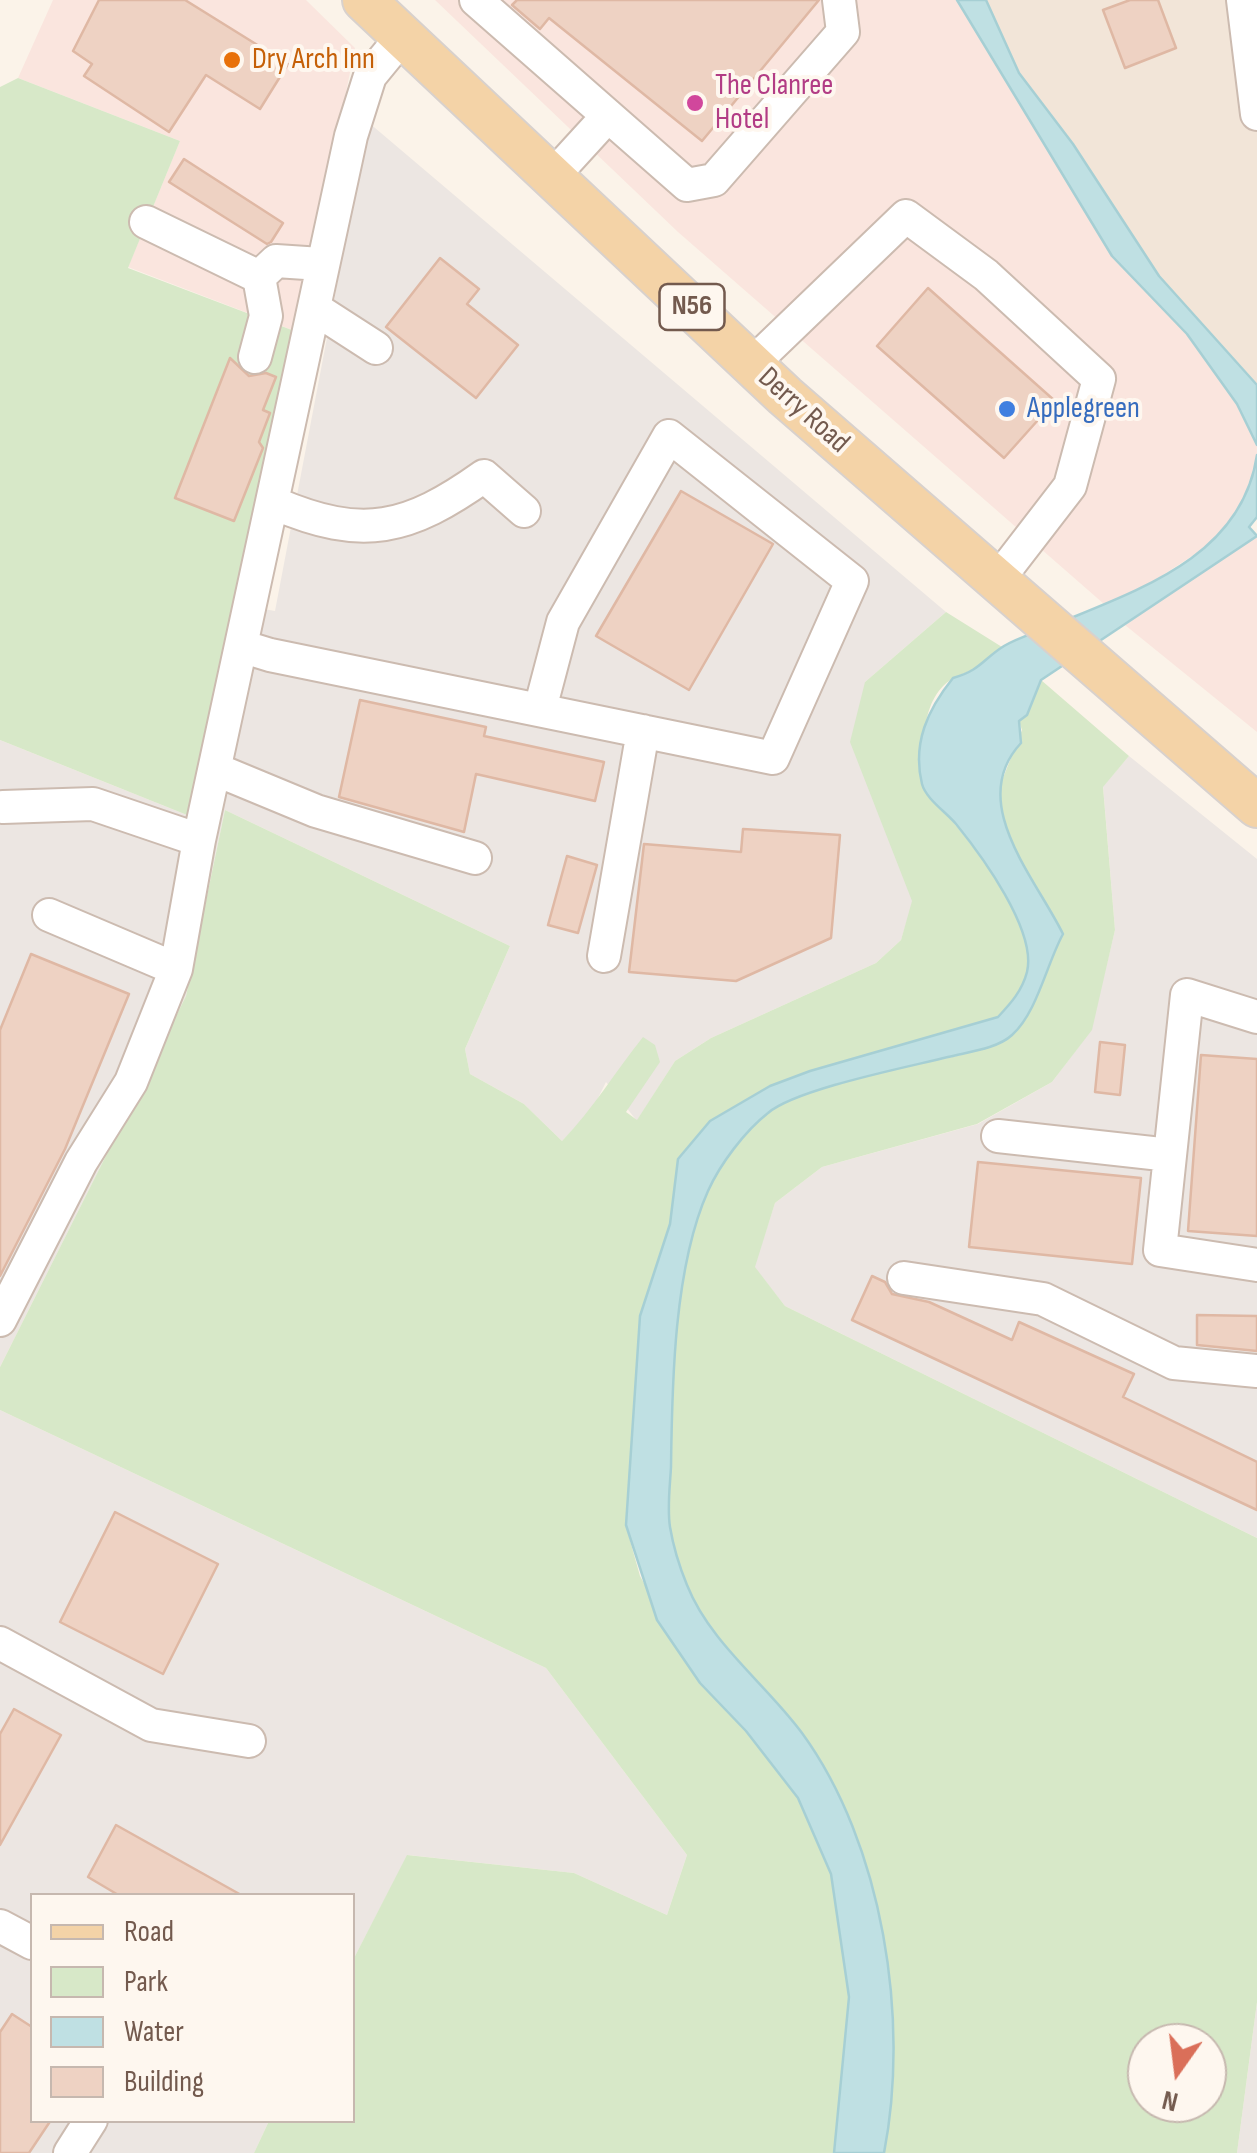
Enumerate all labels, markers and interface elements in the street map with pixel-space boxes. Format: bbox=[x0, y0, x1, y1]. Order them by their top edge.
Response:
place label: Dry Arch Inn bbox=[252, 42, 375, 78]
marker: Dry Arch Inn bbox=[221, 49, 243, 71]
place label: The Clanree Hotel bbox=[715, 68, 833, 138]
marker: The Clanree Hotel bbox=[684, 92, 706, 114]
road number: N56 bbox=[660, 284, 724, 330]
street label: Derry Road bbox=[750, 361, 856, 461]
place label: Applegreen bbox=[1027, 391, 1140, 427]
marker: Applegreen bbox=[996, 398, 1018, 420]
legend bbox=[30, 1893, 355, 2123]
text: Road bbox=[124, 1914, 174, 1950]
text: Park bbox=[124, 1964, 168, 2000]
text: Water bbox=[124, 2014, 184, 2050]
north arrow bbox=[1127, 2023, 1227, 2123]
text: Building bbox=[124, 2064, 204, 2100]
text: N bbox=[1159, 2083, 1181, 2118]

